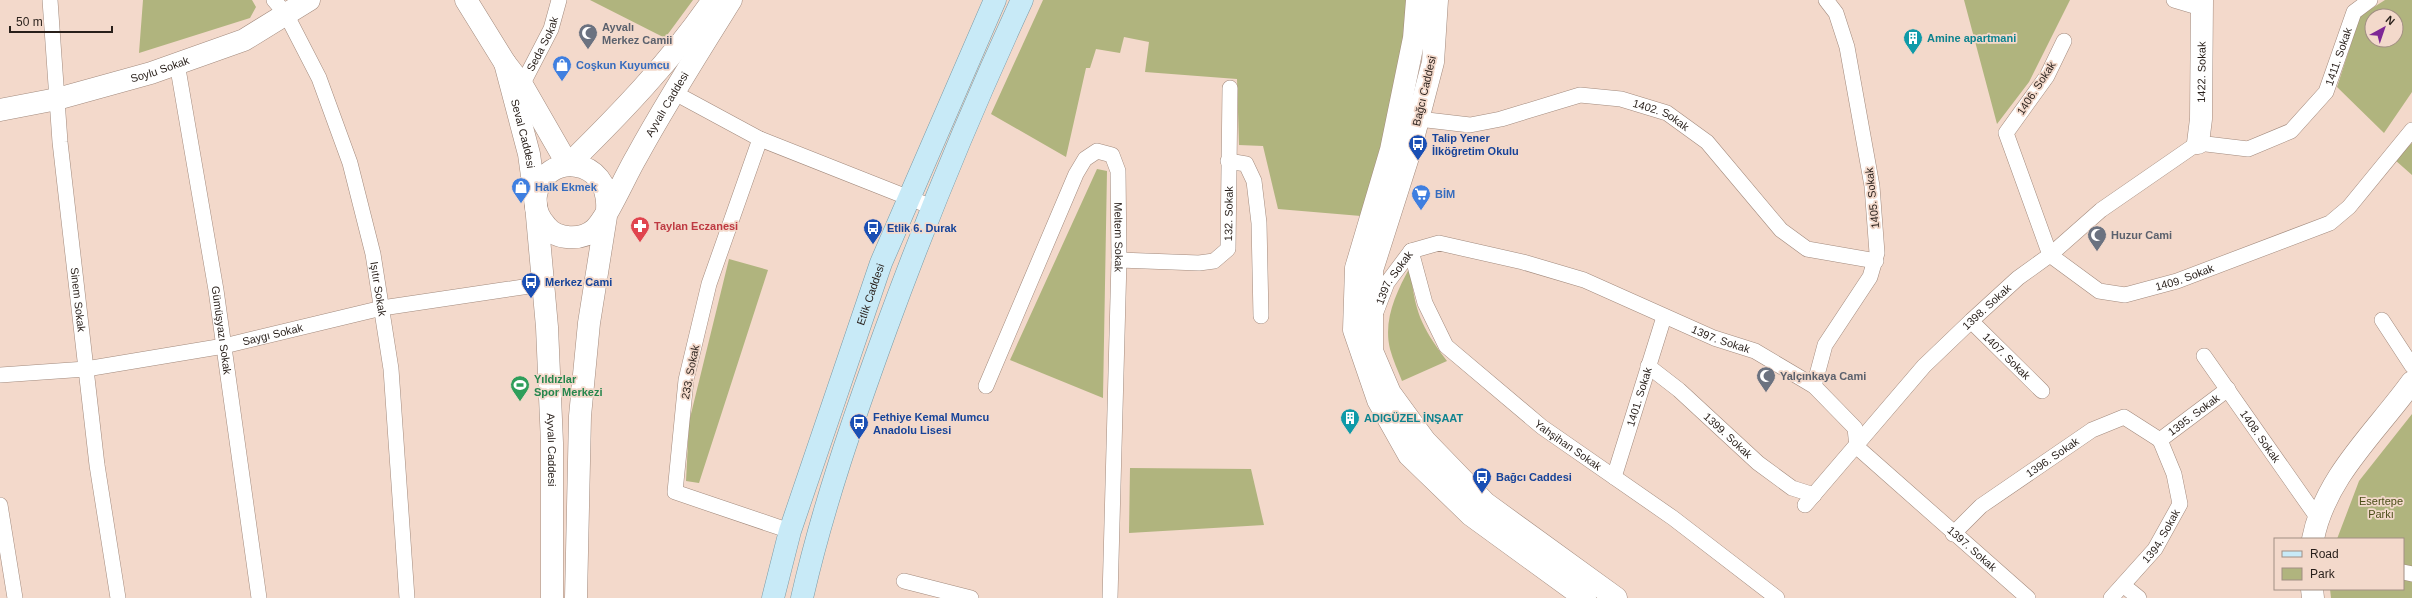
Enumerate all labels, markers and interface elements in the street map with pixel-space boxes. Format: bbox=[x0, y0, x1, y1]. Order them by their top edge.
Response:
scale bar bbox=[10, 8, 112, 34]
north arrow bbox=[2364, 8, 2404, 48]
text: N bbox=[2384, 13, 2397, 28]
text: 50 m bbox=[16, 15, 43, 29]
street label: Seda Sokak bbox=[524, 15, 560, 73]
place label: Ayvalı Merkez Camii bbox=[602, 21, 672, 46]
mosque icon: Ayvalı Merkez Camii bbox=[577, 22, 599, 50]
street label: 1411. Sokak bbox=[2323, 26, 2354, 87]
building icon: Amine apartmani bbox=[1902, 27, 1924, 55]
place label: Amine apartmani bbox=[1927, 32, 2016, 44]
street label: 1422. Sokak bbox=[2195, 41, 2208, 103]
street label: Soylu Sokak bbox=[129, 54, 191, 84]
shop icon: Coşkun Kuyumcu bbox=[551, 54, 573, 82]
street label: Bağcı Caddesi bbox=[1410, 55, 1438, 127]
place label: Coşkun Kuyumcu bbox=[576, 59, 670, 71]
street label: 1406. Sokak bbox=[2014, 59, 2058, 117]
street label: Ayvalı Caddesi bbox=[643, 70, 691, 139]
street label: 1402. Sokak bbox=[1631, 97, 1692, 133]
street label: Seval Caddesi bbox=[509, 98, 537, 169]
place label: Talip Yener İlköğretim Okulu bbox=[1432, 132, 1519, 157]
bus stop icon: Talip Yener İlköğretim Okulu bbox=[1407, 133, 1429, 161]
street label: 1405. Sokak bbox=[1863, 166, 1881, 229]
shop icon: Halk Ekmek bbox=[510, 176, 532, 204]
place label: Halk Ekmek bbox=[535, 181, 598, 193]
supermarket icon: BİM bbox=[1410, 183, 1432, 211]
street label: 132. Sokak bbox=[1222, 186, 1235, 241]
place label: BİM bbox=[1435, 188, 1455, 200]
street label: Meltem Sokak bbox=[1112, 202, 1125, 273]
pharmacy icon: Taylan Eczanesi bbox=[629, 215, 651, 243]
bus stop icon: Etlik 6. Durak bbox=[862, 217, 884, 245]
place label: Taylan Eczanesi bbox=[654, 220, 738, 232]
place label: Etlik 6. Durak bbox=[887, 222, 958, 234]
mosque icon: Huzur Cami bbox=[2086, 224, 2108, 252]
place label: Huzur Cami bbox=[2111, 229, 2172, 241]
street label: 1397. Sokak bbox=[1373, 248, 1415, 306]
street label: Işıtır Sokak bbox=[368, 261, 389, 317]
street label: 1409. Sokak bbox=[2154, 261, 2216, 293]
street label: Etlik Caddesi bbox=[854, 262, 886, 327]
street label: Sinem Sokak bbox=[68, 267, 88, 333]
bus stop icon: Merkez Cami bbox=[520, 271, 542, 299]
place label: Merkez Cami bbox=[545, 276, 612, 288]
street label: 1398. Sokak bbox=[1960, 281, 2013, 332]
street label: Gümüşyazı Sokak bbox=[210, 285, 234, 376]
street label: Saygı Sokak bbox=[241, 321, 304, 347]
street label: 1397. Sokak bbox=[1690, 323, 1752, 355]
street label: 1407. Sokak bbox=[1981, 330, 2033, 382]
street label: 233. Sokak bbox=[679, 343, 701, 400]
street label: 1401. Sokak bbox=[1624, 365, 1654, 428]
mosque icon: Yalçınkaya Cami bbox=[1755, 365, 1777, 393]
place label: Yalçınkaya Cami bbox=[1780, 370, 1866, 382]
place label: Yıldızlar Spor Merkezi bbox=[534, 373, 602, 398]
sports icon: Yıldızlar Spor Merkezi bbox=[509, 374, 531, 402]
street label: 1395. Sokak bbox=[2166, 391, 2222, 438]
building icon: ADIGÜZEL İNŞAAT bbox=[1339, 407, 1361, 435]
street label: 1408. Sokak bbox=[2238, 408, 2283, 465]
street label: 1399. Sokak bbox=[1702, 410, 1755, 461]
place label: Fethiye Kemal Mumcu Anadolu Lisesi bbox=[873, 411, 989, 436]
bus stop icon: Fethiye Kemal Mumcu Anadolu Lisesi bbox=[848, 412, 870, 440]
place label: ADIGÜZEL İNŞAAT bbox=[1364, 412, 1463, 424]
street label: Ayvalı Caddesi bbox=[545, 413, 558, 486]
street label: Yahşihan Sokak bbox=[1532, 417, 1604, 473]
street label: 1396. Sokak bbox=[2024, 435, 2081, 479]
bus stop icon: Bağcı Caddesi bbox=[1471, 466, 1493, 494]
place label: Bağcı Caddesi bbox=[1496, 471, 1572, 483]
park label: Esertepe Parkı bbox=[2359, 495, 2403, 520]
street label: 1394. Sokak bbox=[2140, 507, 2182, 565]
street label: 1397. Sokak bbox=[1945, 524, 1999, 574]
legend bbox=[2274, 538, 2404, 590]
text: Road bbox=[2310, 547, 2339, 561]
text: Park bbox=[2310, 567, 2336, 581]

